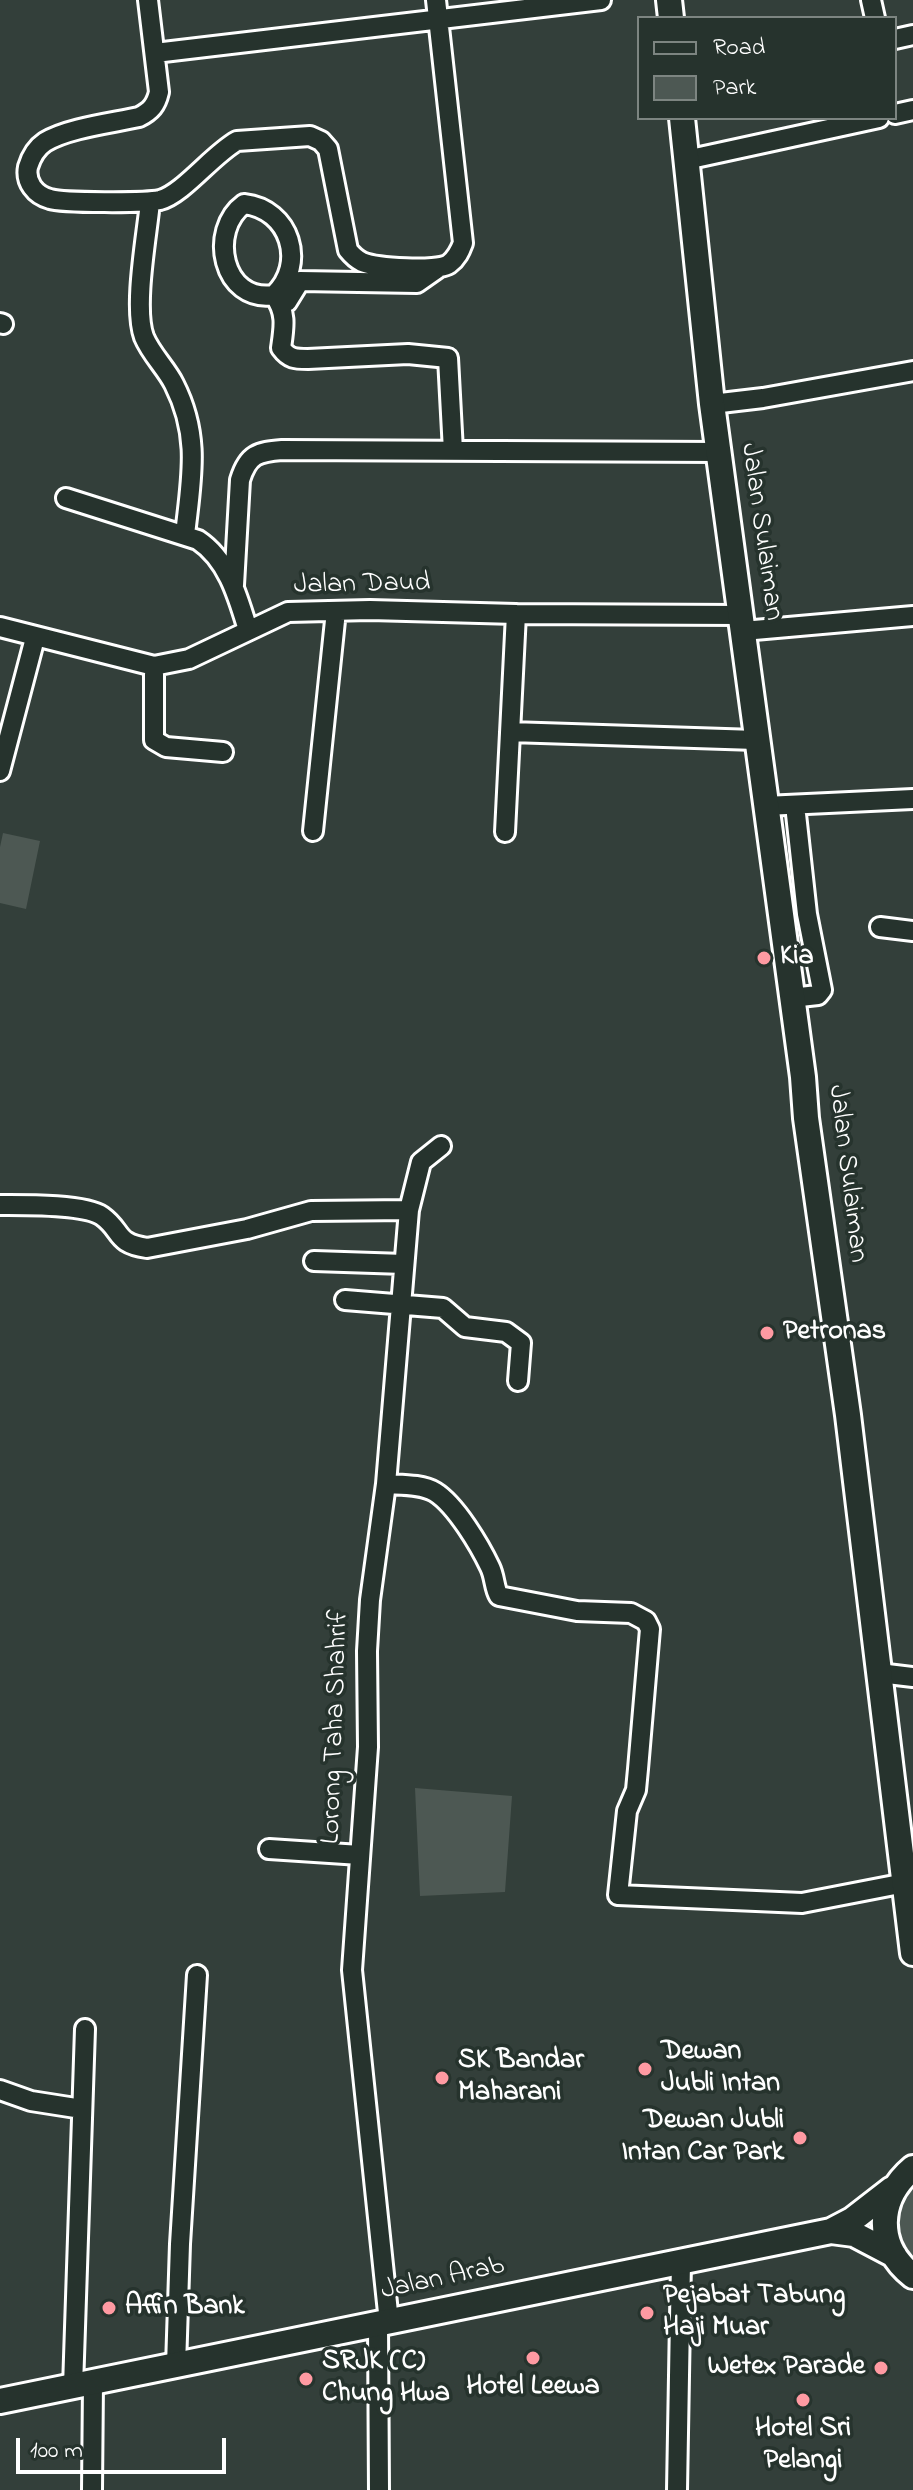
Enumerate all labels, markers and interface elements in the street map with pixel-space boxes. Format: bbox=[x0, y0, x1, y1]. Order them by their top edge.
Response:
legend bbox=[637, 16, 897, 120]
text: Road bbox=[713, 31, 765, 66]
text: Park bbox=[713, 71, 756, 106]
street label: Jalan Sulaiman bbox=[731, 441, 789, 623]
street label: Jalan Daud bbox=[293, 568, 431, 604]
place label: Kia bbox=[780, 941, 814, 975]
marker: Kia bbox=[755, 949, 773, 967]
street label: Jalan Sulaiman bbox=[818, 1083, 874, 1265]
place label: Petronas bbox=[783, 1316, 886, 1350]
marker: Petronas bbox=[758, 1324, 776, 1342]
street label: Lorong Taha Shahrif bbox=[316, 1609, 358, 1845]
place label: Dewan Jubli Intan bbox=[661, 2036, 780, 2102]
place label: SK Bandar Maharani bbox=[458, 2045, 584, 2111]
marker: Dewan Jubli Intan bbox=[636, 2060, 654, 2078]
marker: SK Bandar Maharani bbox=[433, 2069, 451, 2087]
place label: Dewan Jubli Intan Car Park bbox=[622, 2105, 784, 2171]
marker: Dewan Jubli Intan Car Park bbox=[791, 2129, 809, 2147]
street label: Jalan Arab bbox=[378, 2251, 508, 2309]
place label: Pejabat Tabung Haji Muar bbox=[663, 2280, 845, 2346]
place label: Affin Bank bbox=[125, 2291, 245, 2325]
marker: Affin Bank bbox=[100, 2299, 118, 2317]
marker: Pejabat Tabung Haji Muar bbox=[638, 2304, 656, 2322]
place label: SRJK (C) Chung Hwa bbox=[322, 2346, 450, 2412]
marker: Hotel Leewa bbox=[524, 2349, 542, 2367]
place label: Wetex Parade bbox=[708, 2351, 865, 2385]
marker: Wetex Parade bbox=[872, 2359, 890, 2377]
marker: SRJK (C) Chung Hwa bbox=[297, 2370, 315, 2388]
place label: Hotel Leewa bbox=[466, 2371, 600, 2405]
marker: Hotel Sri Pelangi bbox=[794, 2391, 812, 2409]
place label: Hotel Sri Pelangi bbox=[755, 2413, 851, 2479]
scale bar bbox=[20, 2422, 230, 2472]
text: 100 m bbox=[30, 2434, 83, 2469]

